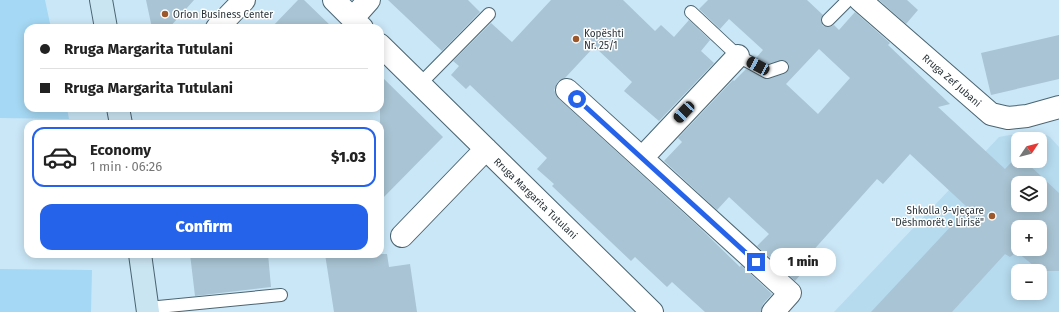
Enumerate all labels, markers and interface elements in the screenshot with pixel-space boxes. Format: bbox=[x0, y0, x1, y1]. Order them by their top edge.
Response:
marker: Orion Business Center bbox=[160, 9, 170, 19]
place label: Orion Business Center bbox=[173, 9, 273, 21]
place label: Kopështi Nr. 25/1 bbox=[584, 28, 624, 52]
marker: Kopështi Nr. 25/1 bbox=[571, 34, 581, 44]
text: Rruga Margarita Tutulani bbox=[64, 40, 233, 58]
street label: Rruga Zef Jubani bbox=[919, 52, 983, 110]
car bbox=[745, 55, 771, 77]
text: Rruga Margarita Tutulani bbox=[64, 79, 233, 97]
route start bbox=[568, 90, 586, 108]
car bbox=[671, 99, 697, 125]
north arrow bbox=[1011, 132, 1047, 168]
map controls bbox=[1011, 132, 1047, 300]
icon: car bbox=[42, 139, 78, 175]
text: Economy bbox=[90, 141, 151, 159]
text: $1.03 bbox=[331, 148, 366, 166]
street label: Rruga Margarita Tutulani bbox=[491, 156, 580, 242]
text: 1 min · 06:26 bbox=[90, 159, 162, 174]
button: layers bbox=[1011, 176, 1047, 212]
button: Confirm bbox=[40, 204, 368, 250]
place label: Shkolla 9-vjeçare "Dëshmorët e Lirisë" bbox=[891, 205, 984, 229]
marker: Shkolla 9-vjeçare "Dëshmorët e Lirisë" bbox=[987, 211, 997, 221]
button: + bbox=[1011, 220, 1047, 256]
callout: 1 min bbox=[770, 248, 836, 276]
route end bbox=[747, 253, 765, 271]
text: 1 min bbox=[787, 254, 819, 269]
button: − bbox=[1011, 264, 1047, 300]

